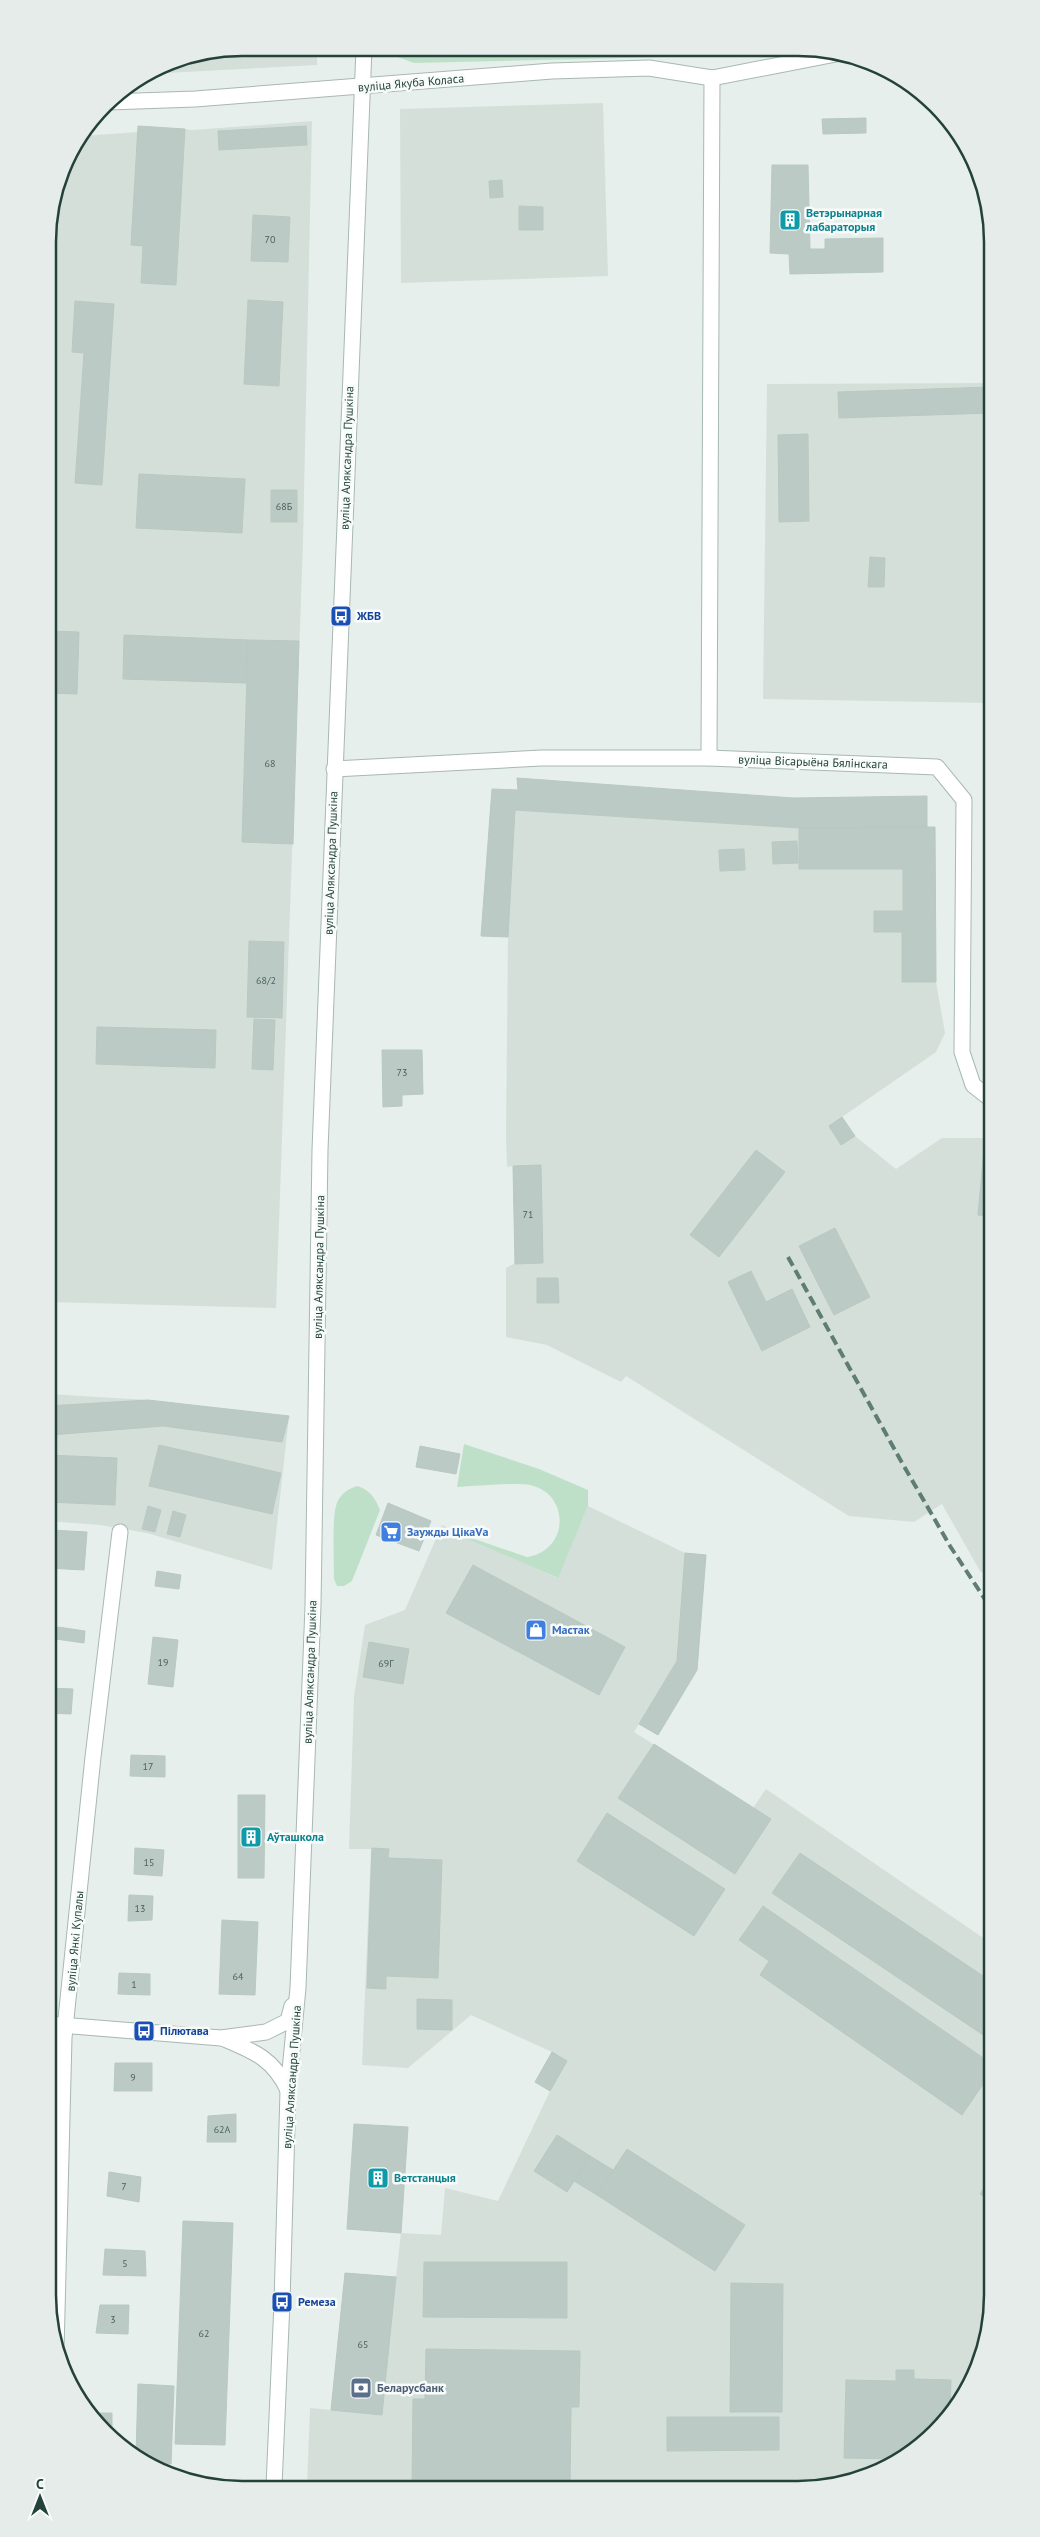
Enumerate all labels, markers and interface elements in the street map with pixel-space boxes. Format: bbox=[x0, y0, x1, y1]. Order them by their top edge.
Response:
street label: вуліца Якуба Коласа bbox=[357, 70, 465, 95]
place label: Ветэрынарная лабараторыя bbox=[805, 205, 882, 234]
building icon: Ветэрынарная лабараторыя bbox=[778, 208, 802, 232]
house number: 70 bbox=[265, 233, 276, 246]
street label: вуліца Аляксандра Пушкіна bbox=[336, 386, 357, 530]
house number: 68Б bbox=[276, 500, 293, 513]
bus stop icon: ЖБВ bbox=[329, 604, 353, 628]
place label: ЖБВ bbox=[356, 608, 381, 623]
street label: вуліца Вісарыёна Бялінскага bbox=[738, 751, 888, 772]
house number: 68 bbox=[265, 757, 275, 770]
street label: вуліца Аляксандра Пушкіна bbox=[320, 791, 341, 935]
house number: 68/2 bbox=[256, 974, 276, 987]
house number: 73 bbox=[397, 1066, 407, 1079]
street label: вуліца Аляксандра Пушкіна bbox=[310, 1195, 327, 1339]
house number: 71 bbox=[523, 1208, 533, 1221]
supermarket icon: Заужды ЦікаVа bbox=[379, 1520, 403, 1544]
place label: Заужды ЦікаVа bbox=[407, 1524, 488, 1539]
street label: вуліца Аляксандра Пушкіна bbox=[299, 1600, 320, 1744]
shop icon: Мастак bbox=[524, 1618, 548, 1642]
place label: Мастак bbox=[552, 1622, 590, 1637]
house number: 19 bbox=[158, 1656, 168, 1669]
house number: 69Г bbox=[378, 1657, 394, 1670]
house number: 17 bbox=[143, 1760, 153, 1773]
building icon: Аўташкола bbox=[239, 1825, 263, 1849]
place label: Аўташкола bbox=[267, 1829, 324, 1844]
house number: 15 bbox=[144, 1856, 154, 1869]
street label: вуліца Янкі Купалы bbox=[63, 1890, 86, 1992]
house number: 13 bbox=[135, 1902, 145, 1915]
house number: 64 bbox=[233, 1970, 244, 1983]
house number: 1 bbox=[131, 1978, 137, 1991]
street label: вуліца Аляксандра Пушкіна bbox=[279, 2005, 304, 2149]
bus stop icon: Пілютава bbox=[132, 2019, 156, 2043]
place label: Пілютава bbox=[160, 2023, 209, 2038]
house number: 9 bbox=[130, 2071, 136, 2084]
house number: 62А bbox=[214, 2123, 231, 2136]
building icon: Ветстанцыя bbox=[366, 2166, 390, 2190]
place label: Ветстанцыя bbox=[394, 2170, 456, 2185]
house number: 7 bbox=[121, 2180, 127, 2193]
house number: 5 bbox=[122, 2257, 128, 2270]
bus stop icon: Ремеза bbox=[270, 2290, 294, 2314]
place label: Ремеза bbox=[298, 2294, 336, 2309]
house number: 3 bbox=[110, 2313, 116, 2326]
house number: 62 bbox=[199, 2327, 209, 2340]
house number: 65 bbox=[358, 2338, 368, 2351]
bank icon: Беларусбанк bbox=[349, 2376, 373, 2400]
place label: Беларусбанк bbox=[377, 2380, 444, 2395]
north arrow bbox=[15, 2472, 65, 2522]
text: С bbox=[36, 2475, 44, 2493]

